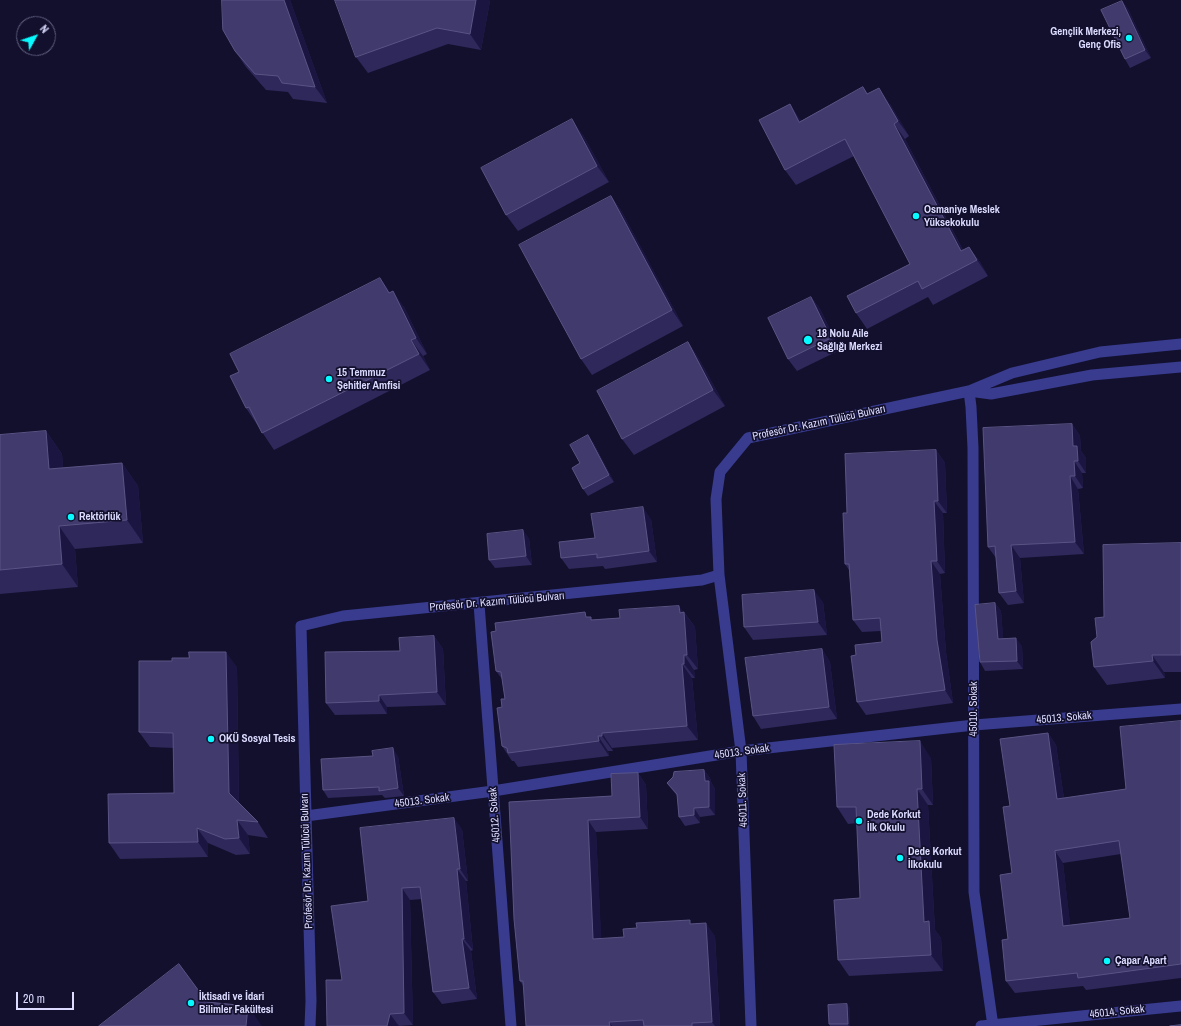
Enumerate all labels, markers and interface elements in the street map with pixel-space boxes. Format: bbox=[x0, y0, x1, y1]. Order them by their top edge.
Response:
north arrow bbox=[16, 16, 56, 56]
text: N bbox=[37, 22, 52, 36]
place label: Gençlik Merkezi, Genç Ofis bbox=[1050, 25, 1121, 51]
marker: Gençlik Merkezi, Genç Ofis bbox=[1124, 33, 1134, 43]
place label: Osmaniye Meslek Yüksekokulu bbox=[924, 203, 1000, 229]
marker: Osmaniye Meslek Yüksekokulu bbox=[911, 211, 921, 221]
place label: 18 Nolu Aile Sağlığı Merkezi bbox=[817, 327, 882, 353]
marker: 18 Nolu Aile Sağlığı Merkezi bbox=[802, 334, 814, 346]
place label: 15 Temmuz Şehitler Amfisi bbox=[337, 366, 400, 392]
marker: 15 Temmuz Şehitler Amfisi bbox=[324, 374, 334, 384]
street label: Profesör Dr. Kazım Tülücü Bulvarı bbox=[751, 402, 887, 444]
place label: Rektörlük bbox=[79, 510, 121, 524]
marker: Rektörlük bbox=[66, 512, 76, 522]
street label: Profesör Dr. Kazım Tülücü Bulvarı bbox=[429, 590, 565, 614]
street label: 45010. Sokak bbox=[967, 681, 981, 737]
street label: 45013. Sokak bbox=[1036, 709, 1092, 727]
place label: OKÜ Sosyal Tesis bbox=[219, 732, 296, 746]
marker: OKÜ Sosyal Tesis bbox=[206, 734, 216, 744]
street label: 45013. Sokak bbox=[714, 742, 770, 762]
street label: 45011. Sokak bbox=[735, 773, 751, 827]
street label: 45012. Sokak bbox=[486, 787, 504, 843]
street label: 45013. Sokak bbox=[394, 791, 450, 811]
street label: Profesör Dr. Kazım Tülücü Bulvarı bbox=[298, 793, 316, 929]
place label: Dede Korkut İlk Okulu bbox=[867, 808, 921, 834]
marker: Dede Korkut İlk Okulu bbox=[854, 816, 864, 826]
place label: Dede Korkut İlkokulu bbox=[908, 845, 962, 871]
marker: Dede Korkut İlkokulu bbox=[895, 853, 905, 863]
place label: Çapar Apart bbox=[1115, 954, 1167, 968]
marker: Çapar Apart bbox=[1102, 956, 1112, 966]
scale bar bbox=[18, 984, 76, 1010]
place label: İktisadi ve İdari Bilimler Fakültesi bbox=[199, 990, 273, 1016]
text: 20 m bbox=[23, 991, 45, 1007]
marker: İktisadi ve İdari Bilimler Fakültesi bbox=[186, 998, 196, 1008]
street label: 45014. Sokak bbox=[1089, 1003, 1145, 1021]

